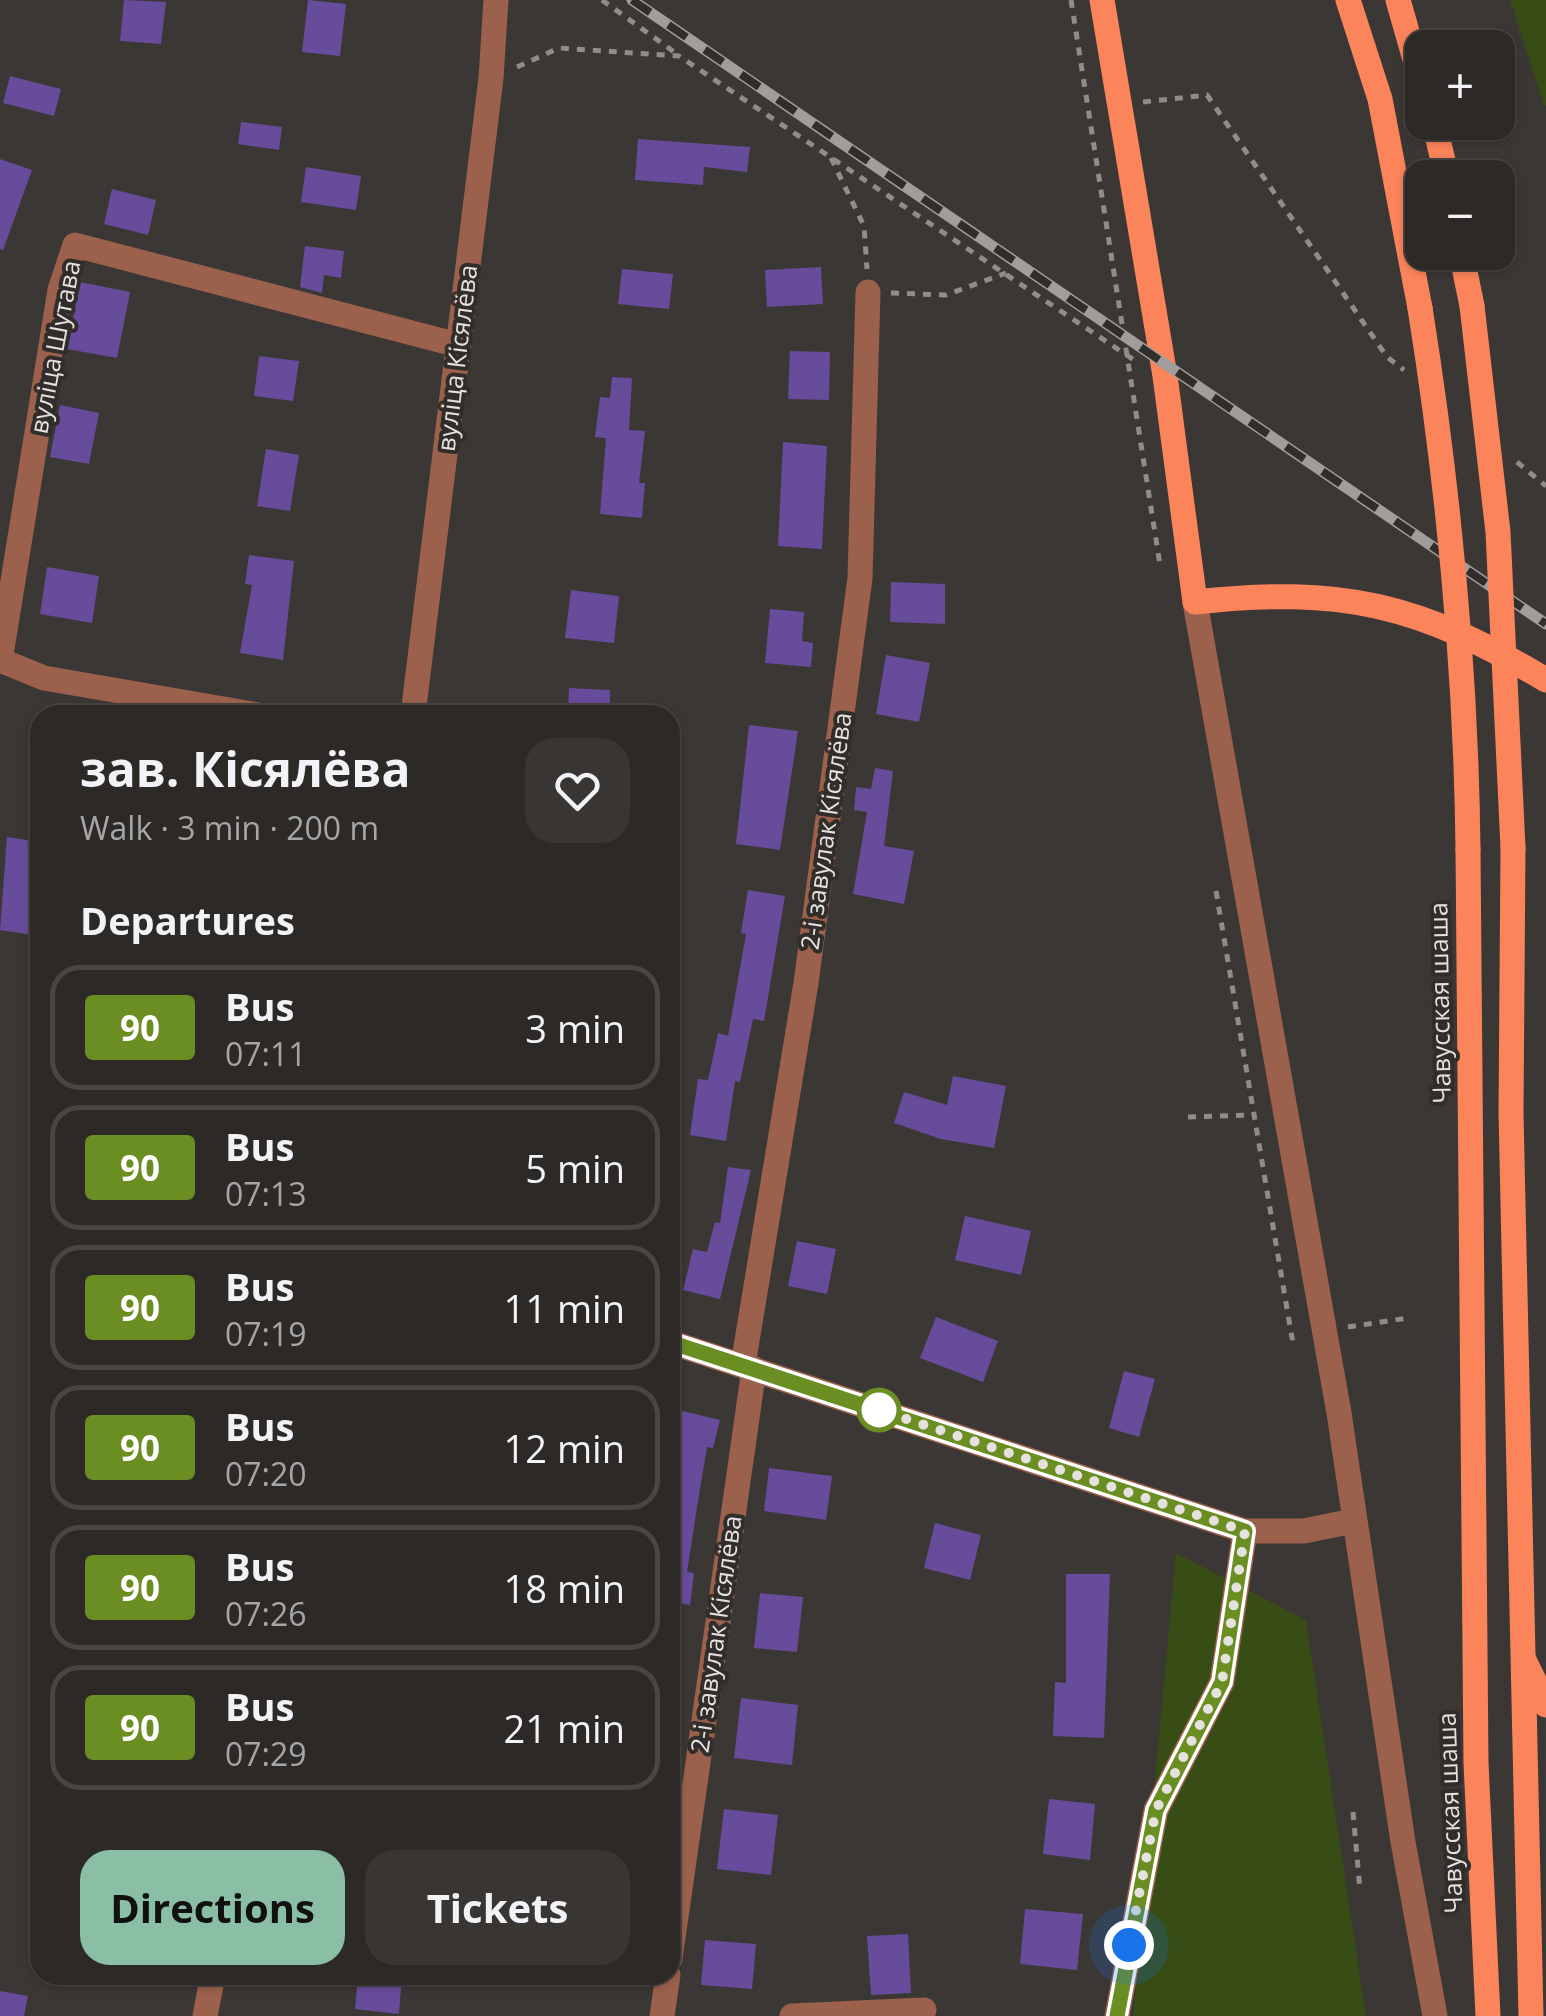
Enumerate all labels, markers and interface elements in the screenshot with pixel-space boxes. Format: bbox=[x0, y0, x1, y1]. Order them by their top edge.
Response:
map controls bbox=[1405, 30, 1515, 270]
button: + bbox=[1405, 30, 1515, 140]
button: − bbox=[1405, 160, 1515, 270]
street label: вуліца Шутава bbox=[21, 257, 87, 436]
street label: вуліца Кісялёва bbox=[428, 263, 484, 453]
street label: 2-і завулак Кісялёва bbox=[792, 710, 859, 952]
text: зав. Кісялёва bbox=[80, 736, 411, 801]
button: heart bbox=[525, 738, 630, 843]
text: Walk · 3 min · 200 m bbox=[80, 806, 379, 849]
text: Departures bbox=[80, 894, 295, 946]
street label: Чавусская шаша bbox=[1420, 902, 1458, 1104]
text: Bus bbox=[225, 980, 294, 1032]
text: 3 min bbox=[525, 1002, 625, 1054]
text: 90 bbox=[120, 1004, 160, 1051]
text: 07:11 bbox=[225, 1032, 307, 1075]
text: Bus bbox=[225, 1120, 294, 1172]
text: 5 min bbox=[525, 1142, 625, 1194]
text: 90 bbox=[120, 1144, 160, 1191]
text: 07:13 bbox=[225, 1172, 307, 1215]
text: Bus bbox=[225, 1260, 294, 1312]
text: 11 min bbox=[504, 1282, 625, 1334]
text: 90 bbox=[120, 1284, 160, 1331]
text: 07:19 bbox=[225, 1312, 307, 1355]
unlabelled marker bbox=[858, 1389, 900, 1431]
text: Bus bbox=[225, 1400, 294, 1452]
text: 12 min bbox=[504, 1422, 625, 1474]
text: 90 bbox=[120, 1424, 160, 1471]
text: 07:20 bbox=[225, 1452, 307, 1495]
street label: 2-і завулак Кісялёва bbox=[682, 1513, 749, 1755]
text: Bus bbox=[225, 1540, 294, 1592]
text: 18 min bbox=[504, 1562, 625, 1614]
text: 90 bbox=[120, 1564, 160, 1611]
text: 07:26 bbox=[225, 1592, 307, 1635]
text: Bus bbox=[225, 1680, 294, 1732]
text: 21 min bbox=[504, 1702, 625, 1754]
text: 90 bbox=[120, 1704, 160, 1751]
street label: Чавусская шаша bbox=[1428, 1712, 1470, 1914]
text: 07:29 bbox=[225, 1732, 307, 1775]
button: Directions bbox=[80, 1850, 345, 1965]
button: Tickets bbox=[365, 1850, 630, 1965]
your location bbox=[1104, 1920, 1154, 1970]

